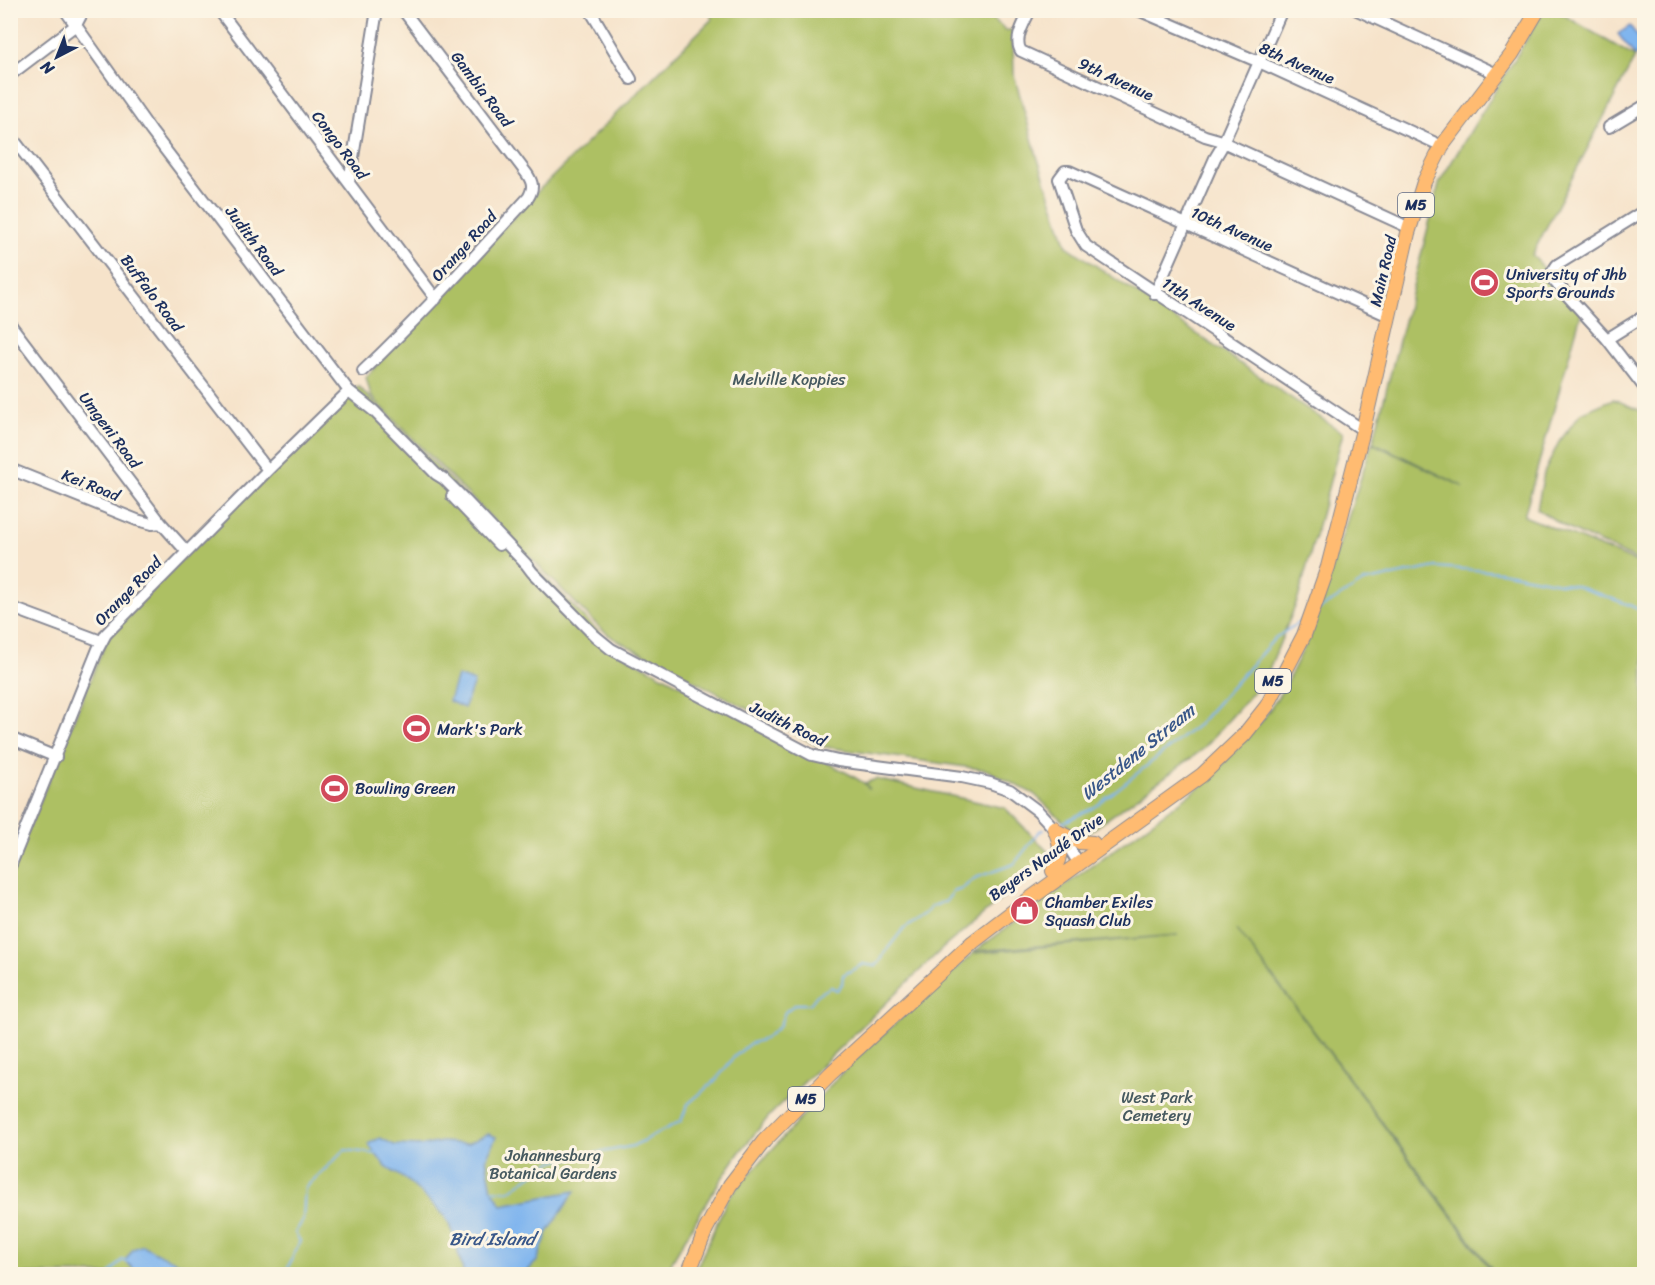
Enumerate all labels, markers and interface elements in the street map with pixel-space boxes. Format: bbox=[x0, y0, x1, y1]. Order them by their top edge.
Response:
north arrow bbox=[27, 27, 87, 87]
street label: 8th Avenue bbox=[1254, 33, 1340, 93]
street label: Gambia Road bbox=[443, 44, 522, 135]
street label: 9th Avenue bbox=[1073, 49, 1159, 109]
text: N bbox=[33, 53, 62, 83]
street label: Congo Road bbox=[304, 104, 377, 187]
road number: M5 bbox=[1398, 193, 1434, 217]
street label: 10th Avenue bbox=[1186, 198, 1278, 260]
street label: Judith Road bbox=[217, 199, 291, 284]
street label: Orange Road bbox=[424, 202, 505, 288]
street label: Main Road bbox=[1361, 231, 1406, 310]
street label: Buffalo Road bbox=[113, 248, 192, 340]
place label: University of Jhb Sports Grounds bbox=[1506, 260, 1627, 307]
sports icon: University of Jhb Sports Grounds bbox=[1469, 267, 1501, 299]
street label: 11th Avenue bbox=[1156, 269, 1243, 339]
park label: Melville Koppies bbox=[733, 365, 846, 394]
street label: Umgeni Road bbox=[71, 385, 150, 476]
street label: Kei Road bbox=[57, 460, 126, 510]
street label: Orange Road bbox=[87, 548, 170, 633]
road number: M5 bbox=[1255, 669, 1291, 693]
street label: Judith Road bbox=[744, 692, 833, 756]
water label: Westdene Stream bbox=[1074, 694, 1204, 808]
sports icon: Mark's Park bbox=[400, 713, 432, 745]
place label: Mark's Park bbox=[437, 715, 523, 744]
sports icon: Bowling Green bbox=[318, 772, 350, 804]
place label: Bowling Green bbox=[355, 774, 456, 803]
street label: Beyers Naudé Drive bbox=[982, 805, 1110, 909]
place label: Chamber Exiles Squash Club bbox=[1045, 888, 1153, 935]
shop icon: Chamber Exiles Squash Club bbox=[1008, 895, 1040, 927]
park label: West Park Cemetery bbox=[1121, 1083, 1193, 1130]
road number: M5 bbox=[788, 1087, 824, 1111]
park label: Johannesburg Botanical Gardens bbox=[489, 1141, 617, 1188]
water label: Bird Island bbox=[449, 1223, 539, 1255]

